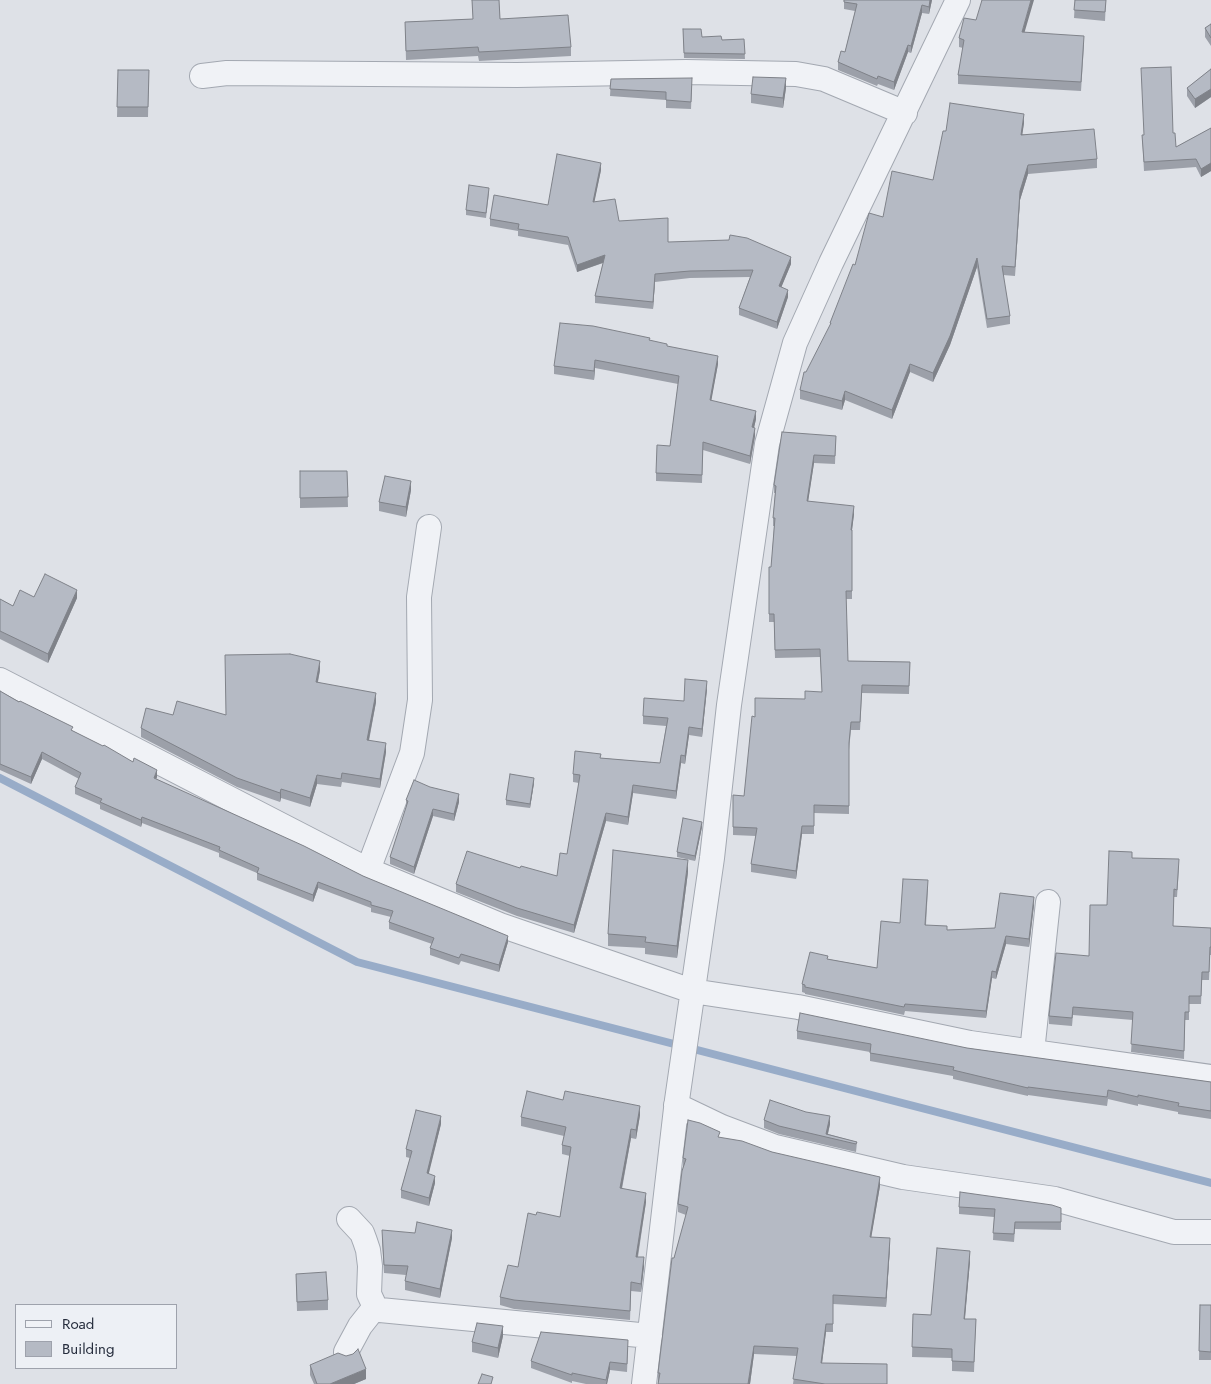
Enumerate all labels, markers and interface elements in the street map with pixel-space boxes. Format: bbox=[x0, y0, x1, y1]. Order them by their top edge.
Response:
legend bbox=[15, 1304, 178, 1369]
text: Road bbox=[62, 1313, 94, 1335]
text: Building bbox=[62, 1338, 114, 1360]

